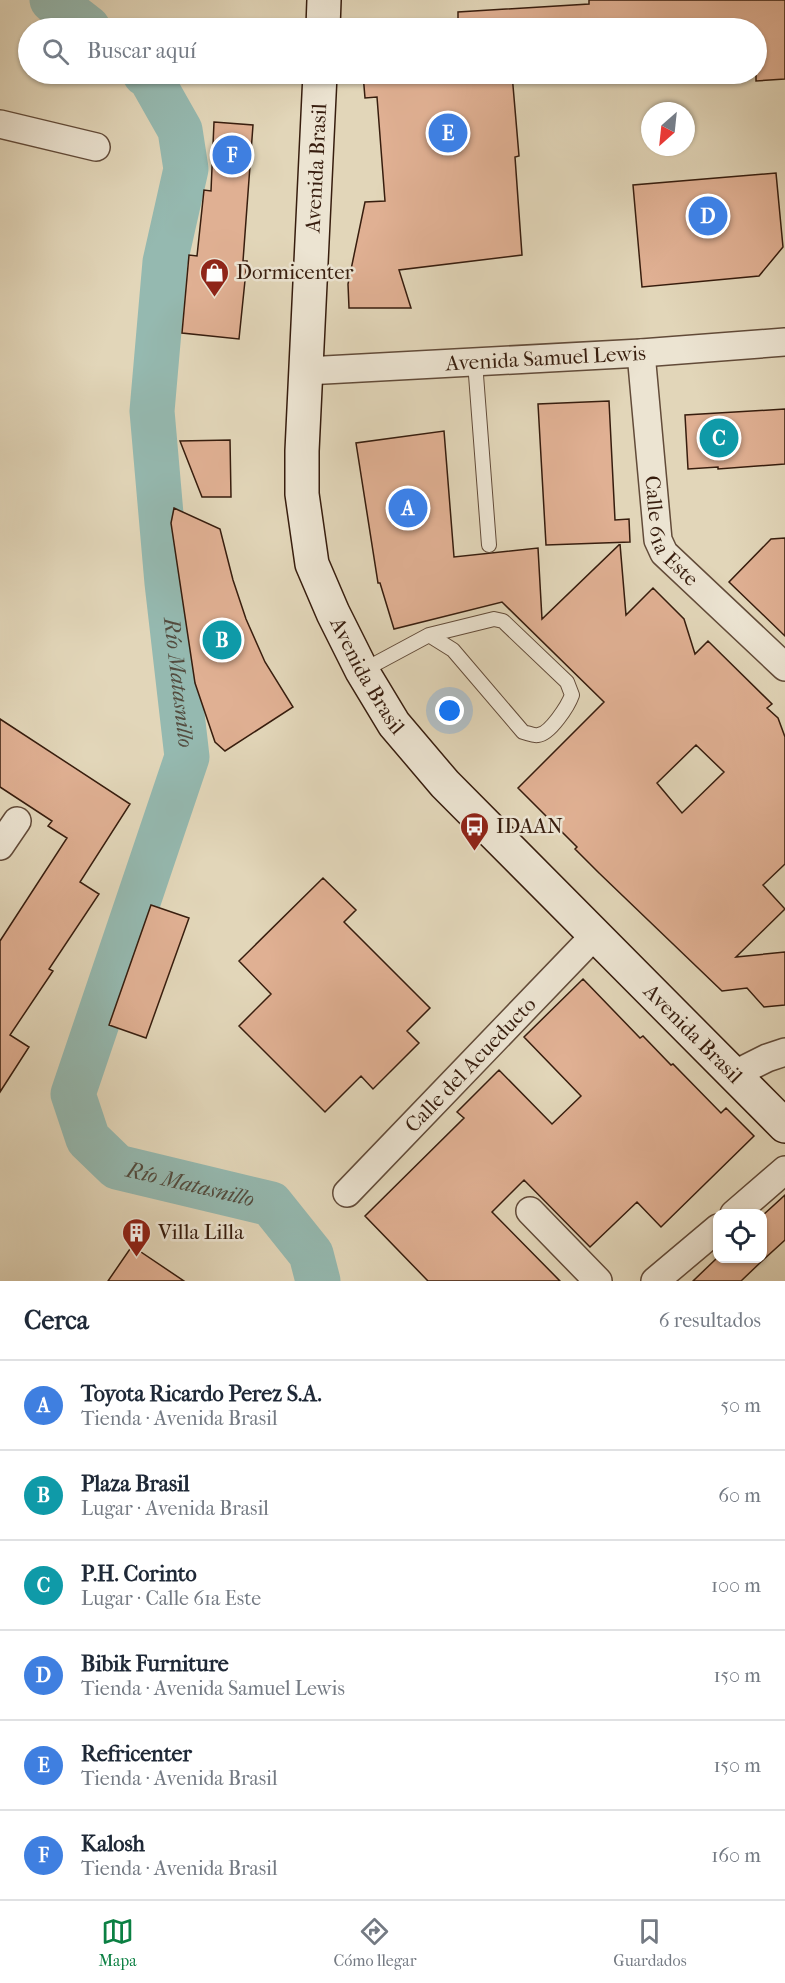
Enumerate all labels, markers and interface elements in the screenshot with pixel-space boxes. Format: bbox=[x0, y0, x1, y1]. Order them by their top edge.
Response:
search box bbox=[18, 18, 767, 84]
icon: search bbox=[39, 35, 72, 68]
text: Buscar aquí bbox=[87, 38, 196, 64]
street label: Avenida Brasil bbox=[301, 102, 331, 234]
north arrow bbox=[641, 102, 695, 156]
pin: E bbox=[428, 110, 468, 156]
pin: F bbox=[212, 132, 252, 178]
pin: D bbox=[688, 194, 728, 238]
shop icon: Dormicenter bbox=[199, 256, 231, 298]
place label: Dormicenter bbox=[236, 260, 354, 284]
street label: Avenida Samuel Lewis bbox=[444, 341, 647, 376]
pin: C bbox=[700, 416, 738, 460]
street label: Calle 61a Este bbox=[640, 475, 703, 591]
pin: A bbox=[388, 486, 428, 530]
street label: Avenida Brasil bbox=[325, 613, 410, 739]
water label: Río Matasnillo bbox=[158, 614, 199, 749]
pin: B bbox=[202, 618, 242, 662]
your location bbox=[435, 696, 464, 725]
bus stop icon: IDAAN bbox=[459, 810, 491, 852]
place label: IDAAN bbox=[496, 814, 563, 838]
street label: Avenida Brasil bbox=[638, 978, 748, 1088]
street label: Calle del Acueducto bbox=[400, 992, 541, 1137]
water label: Río Matasnillo bbox=[122, 1156, 257, 1213]
map controls bbox=[713, 1209, 767, 1263]
button: locate bbox=[713, 1209, 767, 1263]
building icon: Villa Lilla bbox=[121, 1216, 153, 1258]
place label: Villa Lilla bbox=[157, 1220, 244, 1244]
text: Cerca bbox=[24, 1305, 89, 1336]
text: 6 resultados bbox=[659, 1309, 761, 1332]
text: Toyota Ricardo Perez S.A. bbox=[81, 1381, 322, 1407]
text: A bbox=[37, 1394, 50, 1417]
text: 50 m bbox=[720, 1394, 761, 1417]
text: Tienda · Avenida Brasil bbox=[81, 1407, 277, 1430]
text: Plaza Brasil bbox=[81, 1471, 190, 1497]
text: B bbox=[37, 1484, 50, 1507]
text: 60 m bbox=[718, 1484, 761, 1507]
text: Lugar · Avenida Brasil bbox=[81, 1497, 269, 1520]
text: P.H. Corinto bbox=[81, 1561, 197, 1587]
text: C bbox=[37, 1574, 50, 1597]
text: 100 m bbox=[711, 1574, 761, 1597]
text: Lugar · Calle 61a Este bbox=[81, 1587, 261, 1610]
text: Bibik Furniture bbox=[81, 1651, 229, 1677]
text: D bbox=[36, 1664, 51, 1687]
text: 150 m bbox=[713, 1664, 761, 1687]
text: Tienda · Avenida Samuel Lewis bbox=[81, 1677, 345, 1700]
text: Refricenter bbox=[81, 1741, 192, 1767]
text: E bbox=[37, 1754, 50, 1777]
text: 150 m bbox=[713, 1754, 761, 1777]
text: Tienda · Avenida Brasil bbox=[81, 1767, 277, 1790]
text: Kalosh bbox=[81, 1831, 145, 1857]
text: F bbox=[38, 1844, 49, 1867]
text: 160 m bbox=[711, 1844, 761, 1867]
text: Tienda · Avenida Brasil bbox=[81, 1857, 277, 1880]
tab: Mapa bbox=[98, 1915, 137, 1970]
tab: Cómo llegar bbox=[333, 1915, 416, 1970]
tab: Guardados bbox=[613, 1915, 687, 1970]

